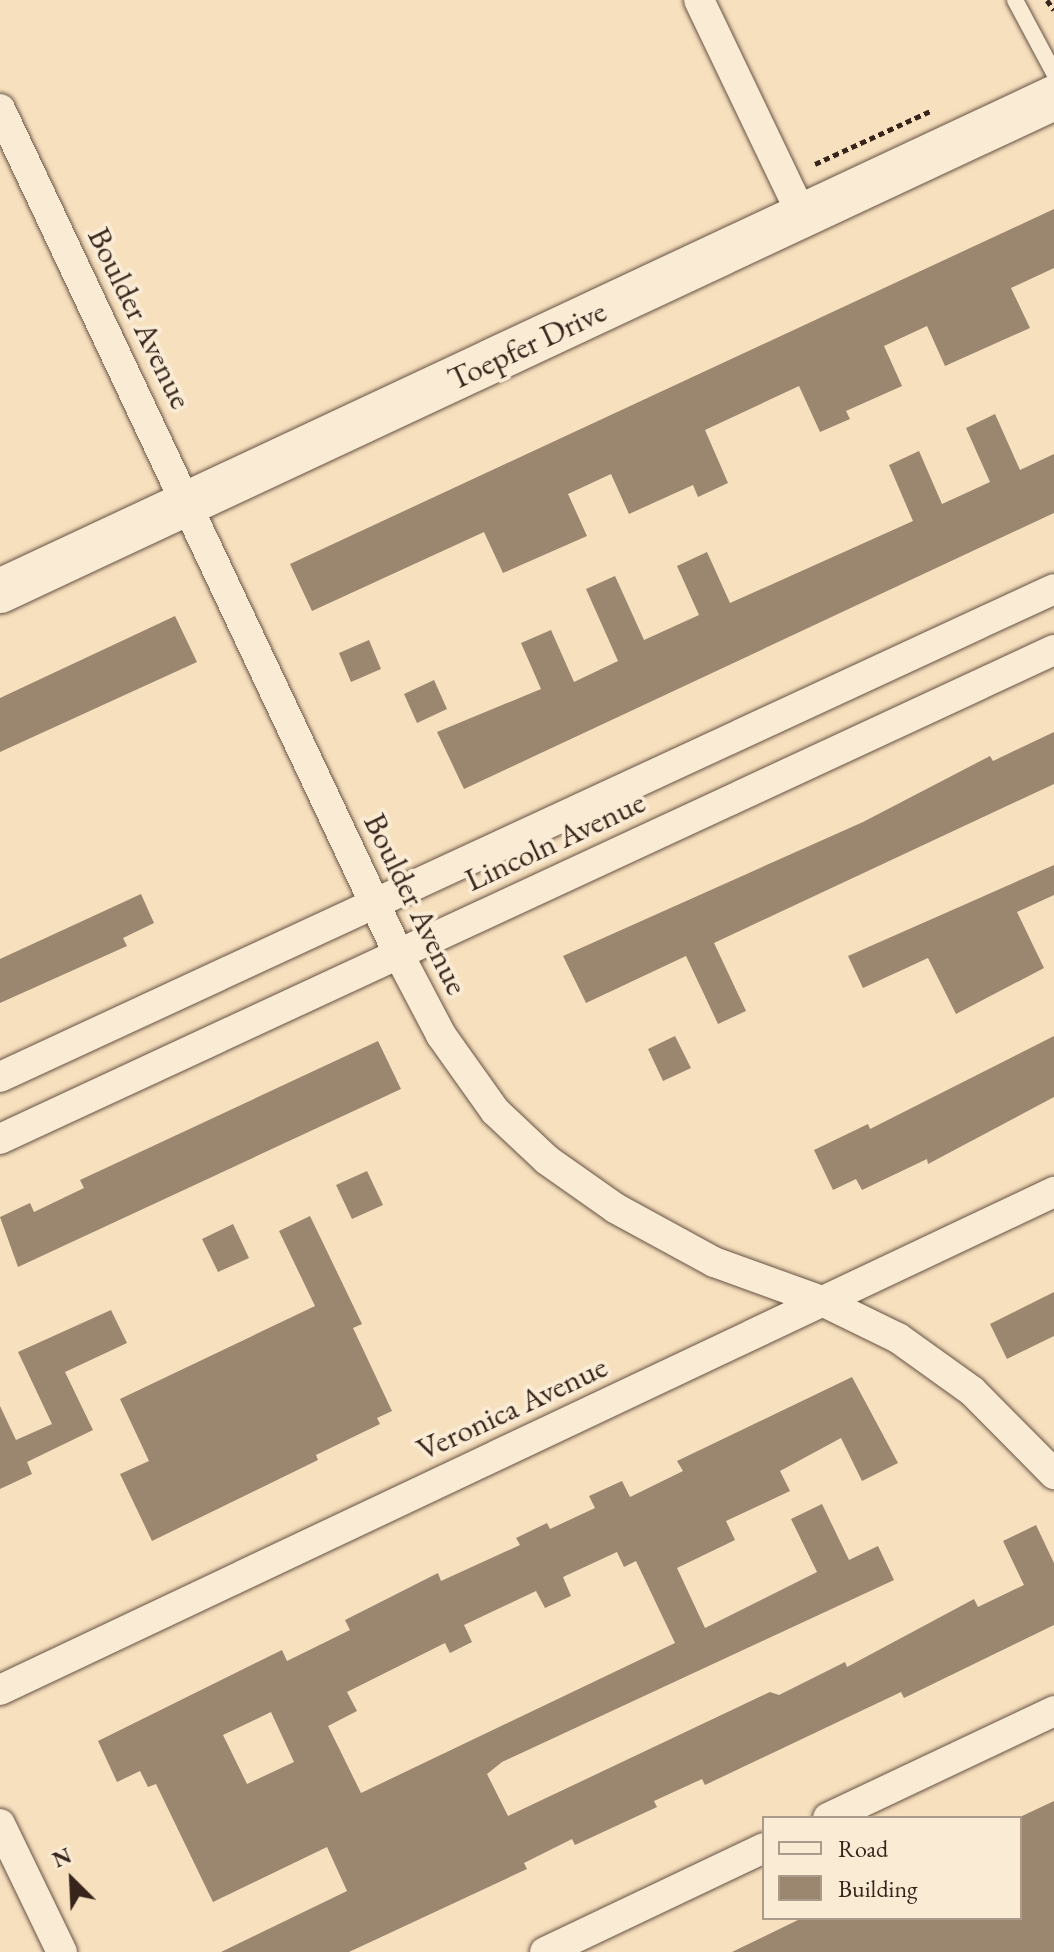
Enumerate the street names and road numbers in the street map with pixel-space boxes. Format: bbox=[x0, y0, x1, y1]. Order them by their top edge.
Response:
street label: Boulder Avenue bbox=[80, 221, 200, 415]
street label: Toepfer Drive bbox=[442, 292, 612, 398]
street label: Lincoln Avenue bbox=[459, 783, 651, 899]
street label: Boulder Avenue bbox=[356, 807, 476, 1001]
street label: Veronica Avenue bbox=[411, 1347, 613, 1469]

